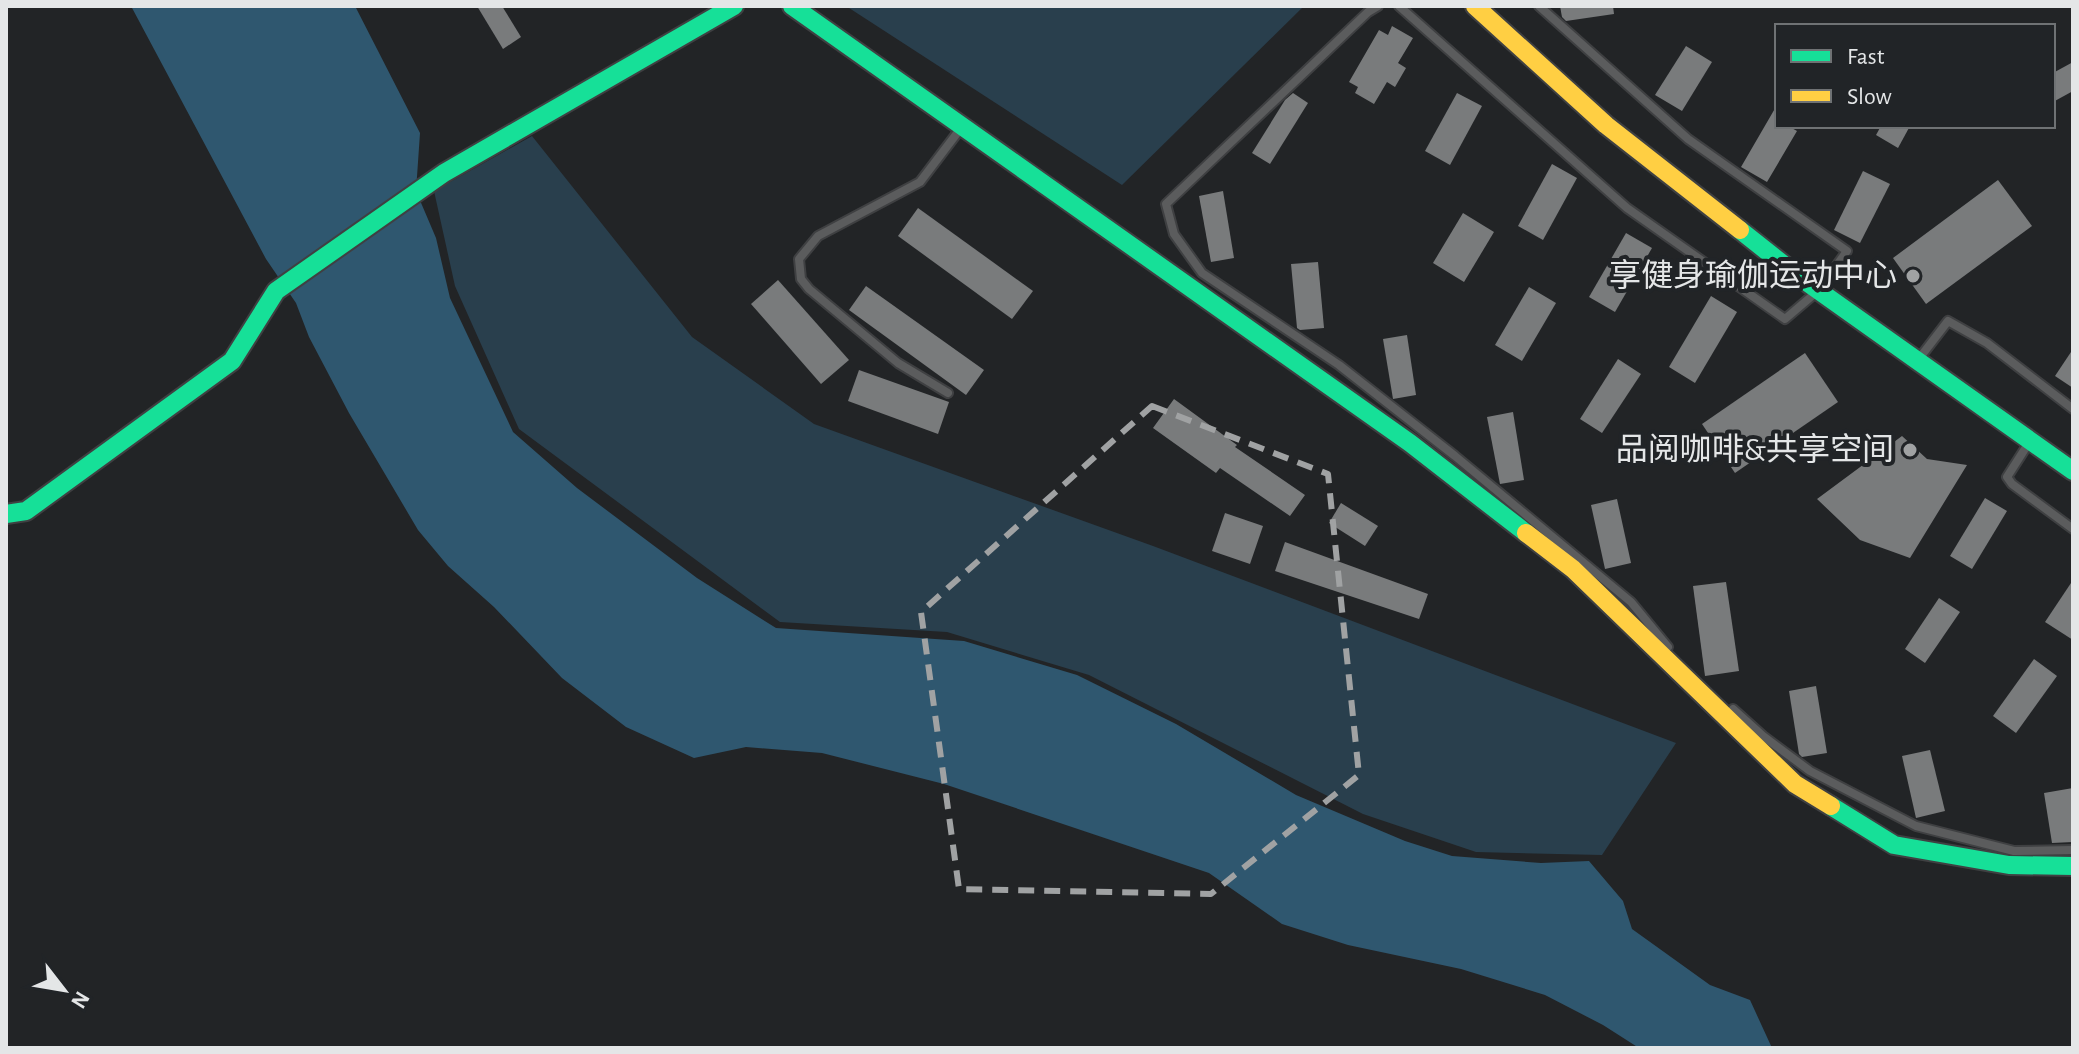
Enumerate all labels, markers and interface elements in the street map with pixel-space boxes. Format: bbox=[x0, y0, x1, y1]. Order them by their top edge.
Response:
legend bbox=[1775, 24, 2055, 128]
text: Fast bbox=[1847, 45, 1885, 69]
text: Slow bbox=[1847, 85, 1892, 109]
place label: 享健身瑜伽运动中心 bbox=[1609, 258, 1897, 292]
marker: 享健身瑜伽运动中心 bbox=[1904, 267, 1922, 285]
place label: 品阅咖啡&共享空间 bbox=[1616, 432, 1894, 466]
marker: 品阅咖啡&共享空间 bbox=[1901, 441, 1919, 459]
north arrow bbox=[24, 950, 104, 1030]
text: N bbox=[67, 988, 94, 1012]

